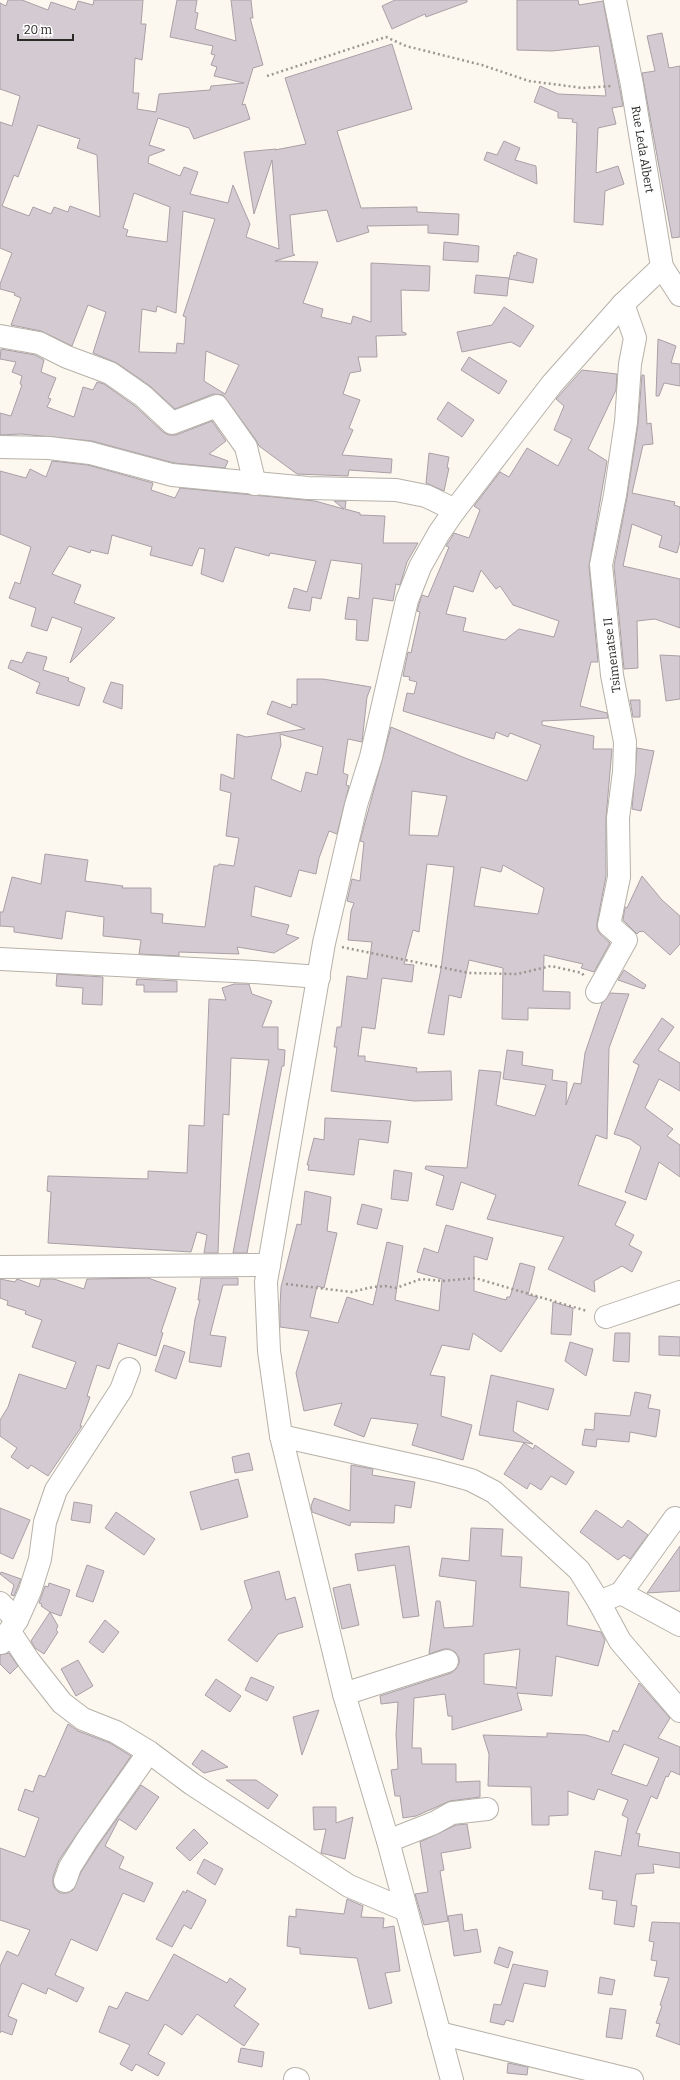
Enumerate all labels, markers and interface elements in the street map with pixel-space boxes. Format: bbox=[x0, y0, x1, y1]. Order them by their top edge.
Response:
scale bar bbox=[18, 16, 73, 42]
text: 20 m bbox=[24, 23, 53, 37]
street label: Rue Leda Albert bbox=[629, 105, 657, 195]
street label: Tsimenatse II bbox=[600, 617, 624, 693]

